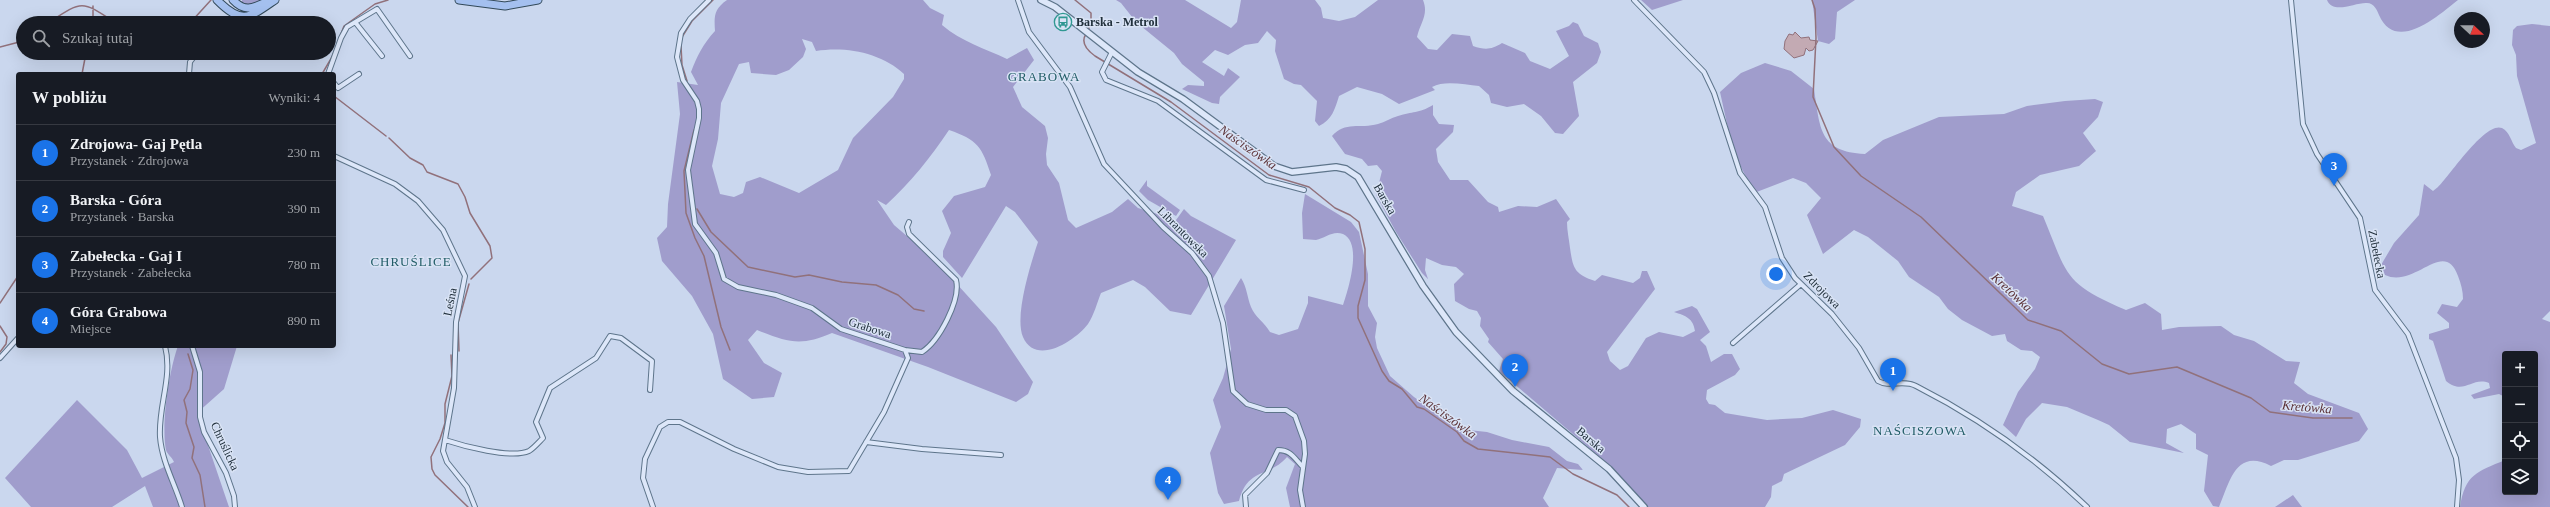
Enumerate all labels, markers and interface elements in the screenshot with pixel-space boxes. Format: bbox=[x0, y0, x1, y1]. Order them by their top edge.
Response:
bus stop icon: Barska - Metrol bbox=[1053, 12, 1073, 32]
north arrow bbox=[2454, 12, 2490, 48]
place label: Barska - Metrol bbox=[1076, 15, 1158, 29]
search box bbox=[16, 16, 336, 60]
icon: search bbox=[30, 27, 52, 49]
text: Szukaj tutaj bbox=[62, 30, 133, 46]
district label: GRABOWA bbox=[1008, 69, 1080, 84]
text: W pobliżu bbox=[32, 88, 107, 107]
text: Wyniki: 4 bbox=[268, 90, 320, 105]
water label: Naściszówka bbox=[1215, 121, 1280, 173]
text: Zdrojowa- Gaj Pętla bbox=[70, 136, 202, 152]
text: 1 bbox=[42, 145, 48, 160]
text: 230 m bbox=[287, 145, 320, 160]
text: Przystanek · Zdrojowa bbox=[70, 153, 188, 168]
pin: 3 bbox=[2321, 153, 2347, 186]
street label: Barska bbox=[1371, 181, 1400, 218]
text: Barska - Góra bbox=[70, 192, 162, 208]
text: 2 bbox=[42, 201, 48, 216]
text: 390 m bbox=[287, 201, 320, 216]
street label: Librantowska bbox=[1155, 204, 1212, 261]
text: Przystanek · Barska bbox=[70, 209, 174, 224]
street label: Zabełecka bbox=[2365, 228, 2389, 280]
text: Zabełecka - Gaj I bbox=[70, 248, 182, 264]
district label: CHRUŚLICE bbox=[370, 254, 452, 269]
text: 3 bbox=[42, 257, 48, 272]
text: 780 m bbox=[287, 257, 320, 272]
your location bbox=[1766, 264, 1786, 284]
text: Przystanek · Zabełecka bbox=[70, 265, 191, 280]
street label: Zdrojowa bbox=[1801, 269, 1844, 312]
water label: Kretówka bbox=[1988, 269, 2036, 315]
street label: Leśna bbox=[440, 286, 460, 317]
text: Góra Grabowa bbox=[70, 304, 167, 320]
text: 4 bbox=[42, 313, 48, 328]
text: 890 m bbox=[287, 313, 320, 328]
street label: Grabowa bbox=[847, 315, 894, 342]
text: Miejsce bbox=[70, 321, 111, 336]
map controls bbox=[2502, 351, 2538, 495]
button: + bbox=[2502, 351, 2538, 387]
pin: 2 bbox=[1502, 354, 1528, 387]
pin: 1 bbox=[1880, 358, 1906, 391]
button: − bbox=[2502, 387, 2538, 423]
water label: Naściszówka bbox=[1416, 390, 1480, 442]
water label: Kretówka bbox=[2280, 397, 2333, 417]
street label: Chruślicka bbox=[208, 419, 243, 473]
district label: NAŚCISZOWA bbox=[1873, 423, 1967, 438]
button: locate bbox=[2502, 423, 2538, 459]
street label: Barska bbox=[1574, 424, 1609, 457]
button: layers bbox=[2502, 459, 2538, 495]
pin: 4 bbox=[1155, 467, 1181, 500]

